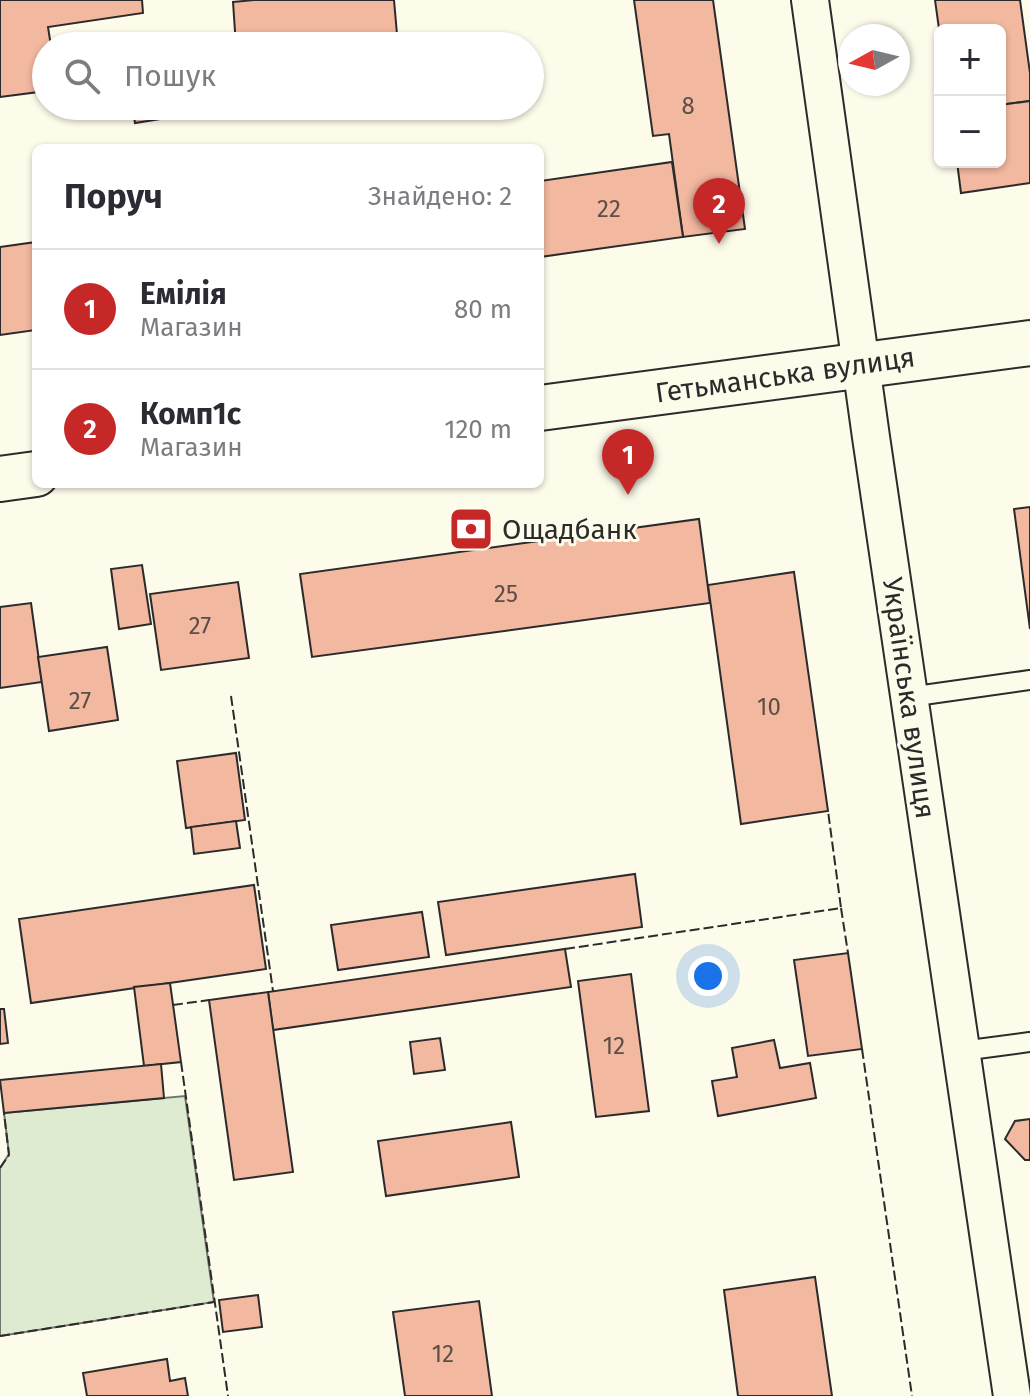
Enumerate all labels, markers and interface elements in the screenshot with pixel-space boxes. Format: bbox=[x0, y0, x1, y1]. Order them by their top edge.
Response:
north arrow bbox=[838, 24, 910, 96]
map controls bbox=[934, 24, 1006, 168]
button: + bbox=[934, 24, 1006, 96]
search box bbox=[32, 32, 544, 120]
icon: search bbox=[60, 54, 104, 98]
text: Пошук bbox=[124, 58, 216, 94]
house number: 8 bbox=[681, 92, 695, 120]
button: − bbox=[934, 96, 1006, 168]
text: Поруч bbox=[64, 176, 163, 217]
pin: 2 bbox=[693, 178, 745, 244]
text: Знайдено: 2 bbox=[368, 181, 512, 212]
house number: 22 bbox=[597, 195, 621, 223]
text: Емілія bbox=[140, 276, 227, 312]
text: 1 bbox=[84, 294, 96, 325]
text: 80 m bbox=[454, 294, 512, 325]
text: Магазин bbox=[140, 312, 243, 343]
street label: Гетьманська вулиця bbox=[653, 340, 917, 410]
text: Комп1с bbox=[140, 396, 241, 432]
text: 2 bbox=[83, 414, 97, 445]
text: 120 m bbox=[444, 414, 512, 445]
pin: 1 bbox=[602, 429, 654, 495]
text: Магазин bbox=[140, 432, 243, 463]
bank icon: Ощадбанк bbox=[447, 505, 495, 553]
place label: Ощадбанк bbox=[502, 513, 637, 546]
street label: Українська вулиця bbox=[876, 575, 942, 821]
house number: 25 bbox=[494, 580, 518, 608]
house number: 27 bbox=[189, 612, 211, 640]
house number: 27 bbox=[69, 687, 91, 715]
house number: 10 bbox=[757, 693, 781, 721]
your location bbox=[688, 956, 728, 996]
house number: 12 bbox=[603, 1032, 625, 1060]
house number: 12 bbox=[432, 1340, 454, 1368]

